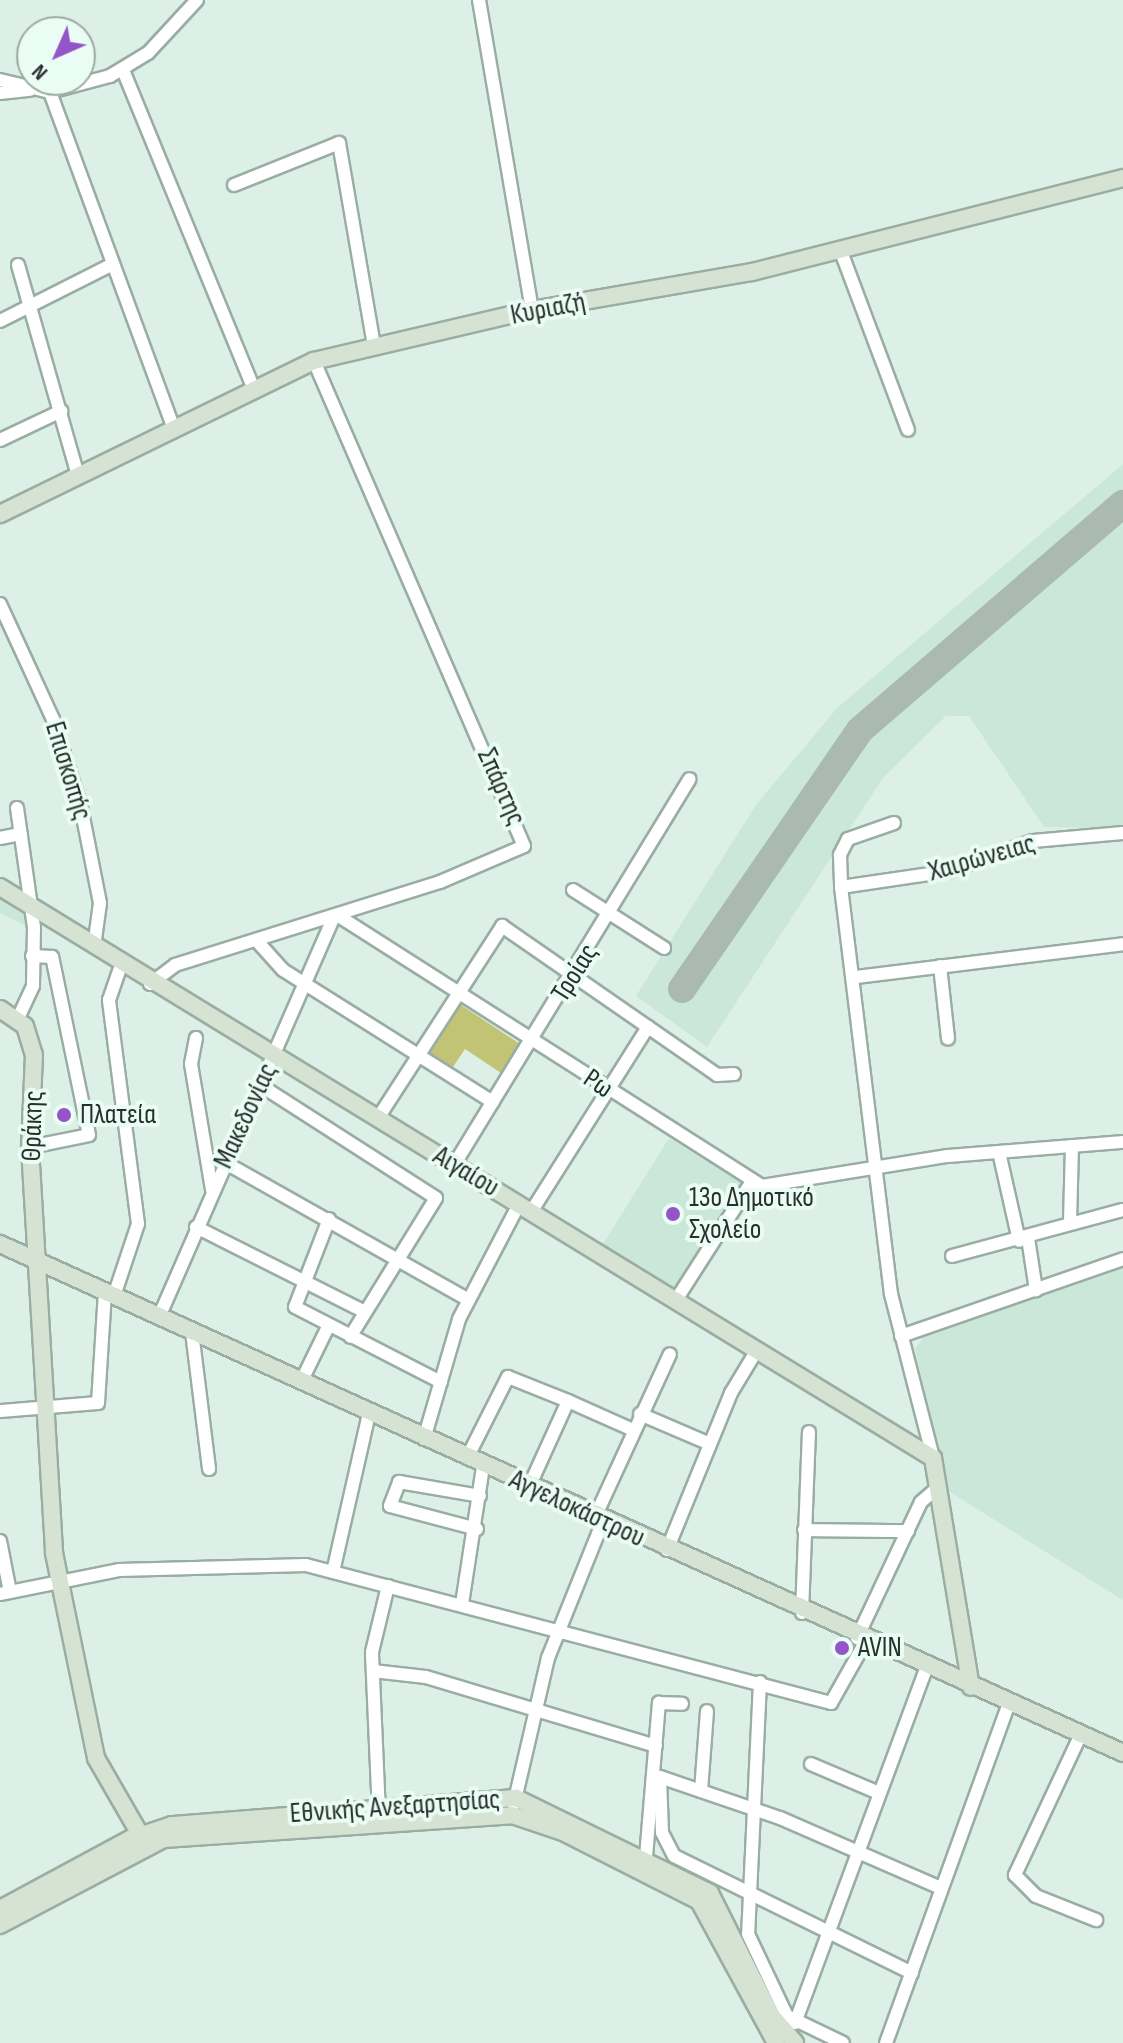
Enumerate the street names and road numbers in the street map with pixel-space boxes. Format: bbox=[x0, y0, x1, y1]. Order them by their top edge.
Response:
street label: Κυριαζή bbox=[508, 285, 588, 333]
street label: Επισκοπής bbox=[37, 718, 99, 824]
street label: Σπάρτης bbox=[469, 743, 533, 831]
street label: Χαιρώνειας bbox=[925, 827, 1039, 889]
street label: Τροίας bbox=[544, 938, 606, 1008]
street label: Μακεδονίας bbox=[207, 1058, 285, 1174]
street label: Ρω bbox=[577, 1062, 619, 1106]
street label: Θράκης bbox=[15, 1090, 51, 1162]
street label: Αιγαίου bbox=[427, 1139, 505, 1205]
street label: Αγγελοκάστρου bbox=[504, 1463, 650, 1555]
street label: Εθνικής Ανεξαρτησίας bbox=[289, 1783, 501, 1831]

